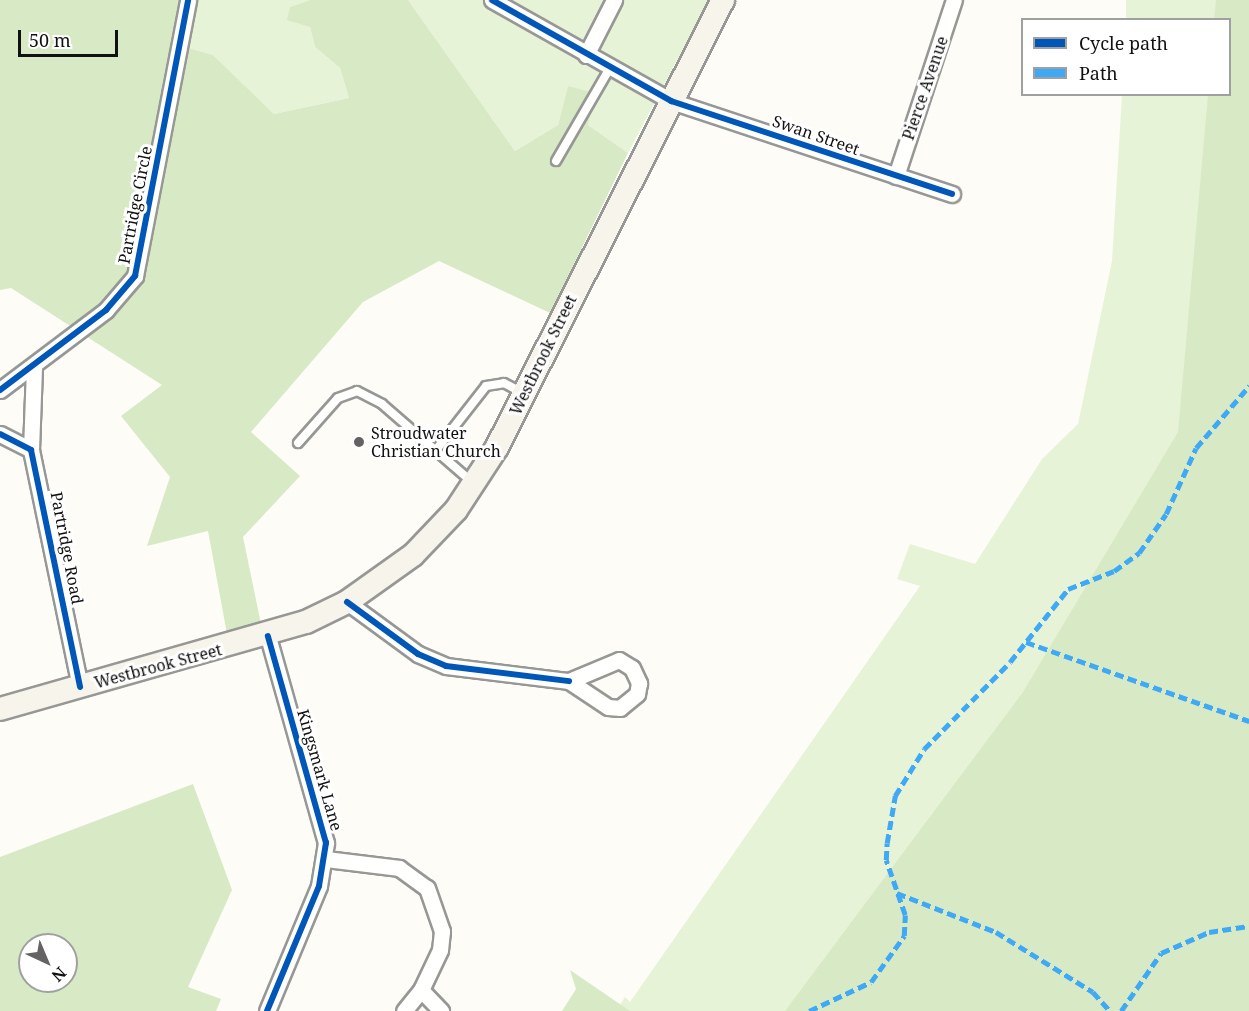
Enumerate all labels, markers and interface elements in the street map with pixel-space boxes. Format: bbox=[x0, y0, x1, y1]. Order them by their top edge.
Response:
scale bar bbox=[21, 18, 122, 56]
legend bbox=[1021, 18, 1231, 96]
text: 50 m bbox=[29, 28, 71, 52]
text: Cycle path bbox=[1079, 31, 1168, 55]
street label: Pierce Avenue bbox=[898, 34, 952, 142]
text: Path bbox=[1079, 61, 1118, 85]
street label: Swan Street bbox=[770, 111, 862, 159]
street label: Partridge Circle bbox=[114, 145, 156, 265]
street label: Westbrook Street bbox=[506, 292, 580, 418]
place label: Stroudwater Christian Church bbox=[371, 423, 501, 461]
marker: Stroudwater Christian Church bbox=[352, 435, 366, 449]
street label: Partridge Road bbox=[47, 490, 87, 606]
street label: Westbrook Street bbox=[92, 640, 224, 692]
street label: Kingsmark Lane bbox=[293, 707, 347, 833]
north arrow bbox=[18, 933, 78, 993]
text: N bbox=[47, 962, 71, 987]

